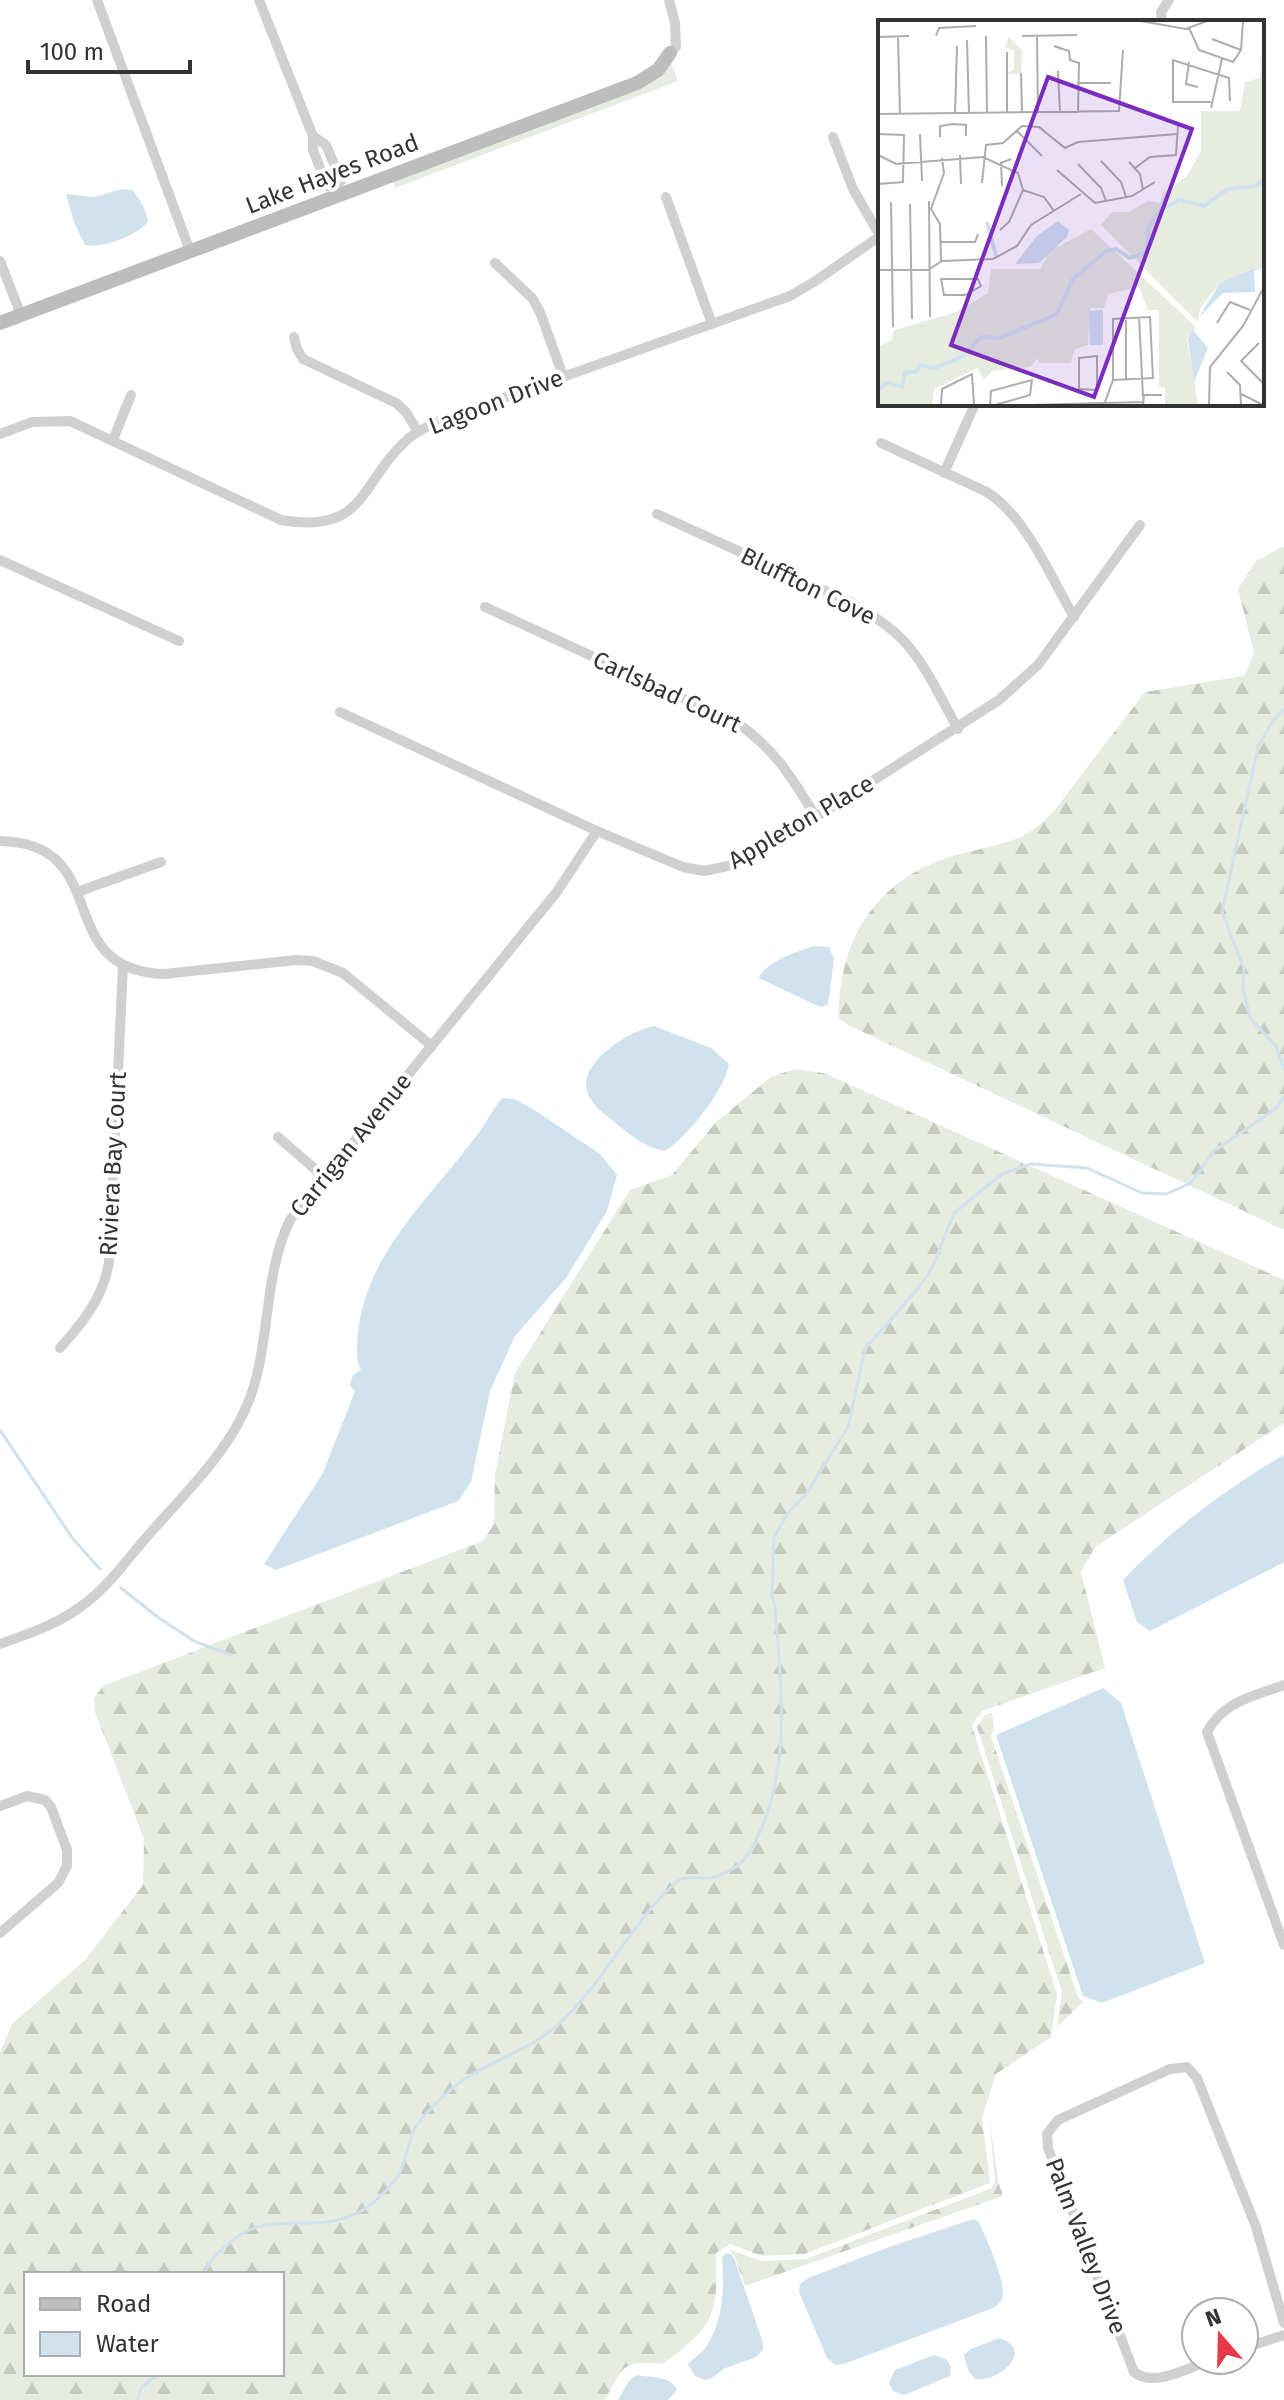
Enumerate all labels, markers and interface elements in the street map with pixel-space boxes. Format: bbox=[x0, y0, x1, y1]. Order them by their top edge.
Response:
inset map bbox=[878, 20, 1264, 406]
scale bar bbox=[28, 24, 190, 74]
text: 100 m bbox=[40, 38, 104, 66]
street label: Lake Hayes Road bbox=[242, 128, 422, 220]
street label: Lagoon Drive bbox=[425, 364, 567, 440]
street label: Bluffton Cove bbox=[736, 541, 880, 631]
street label: Carlsbad Court bbox=[588, 645, 746, 739]
street label: Appleton Place bbox=[724, 769, 878, 875]
street label: Carrigan Avenue bbox=[285, 1068, 417, 1222]
street label: Riviera Bay Court bbox=[94, 1071, 132, 1257]
street label: Palm Valley Drive bbox=[1040, 2154, 1132, 2338]
legend bbox=[24, 2272, 284, 2376]
text: Road bbox=[96, 2290, 151, 2318]
north arrow bbox=[1180, 2296, 1260, 2376]
text: N bbox=[1202, 2302, 1225, 2333]
text: Water bbox=[96, 2330, 160, 2358]

